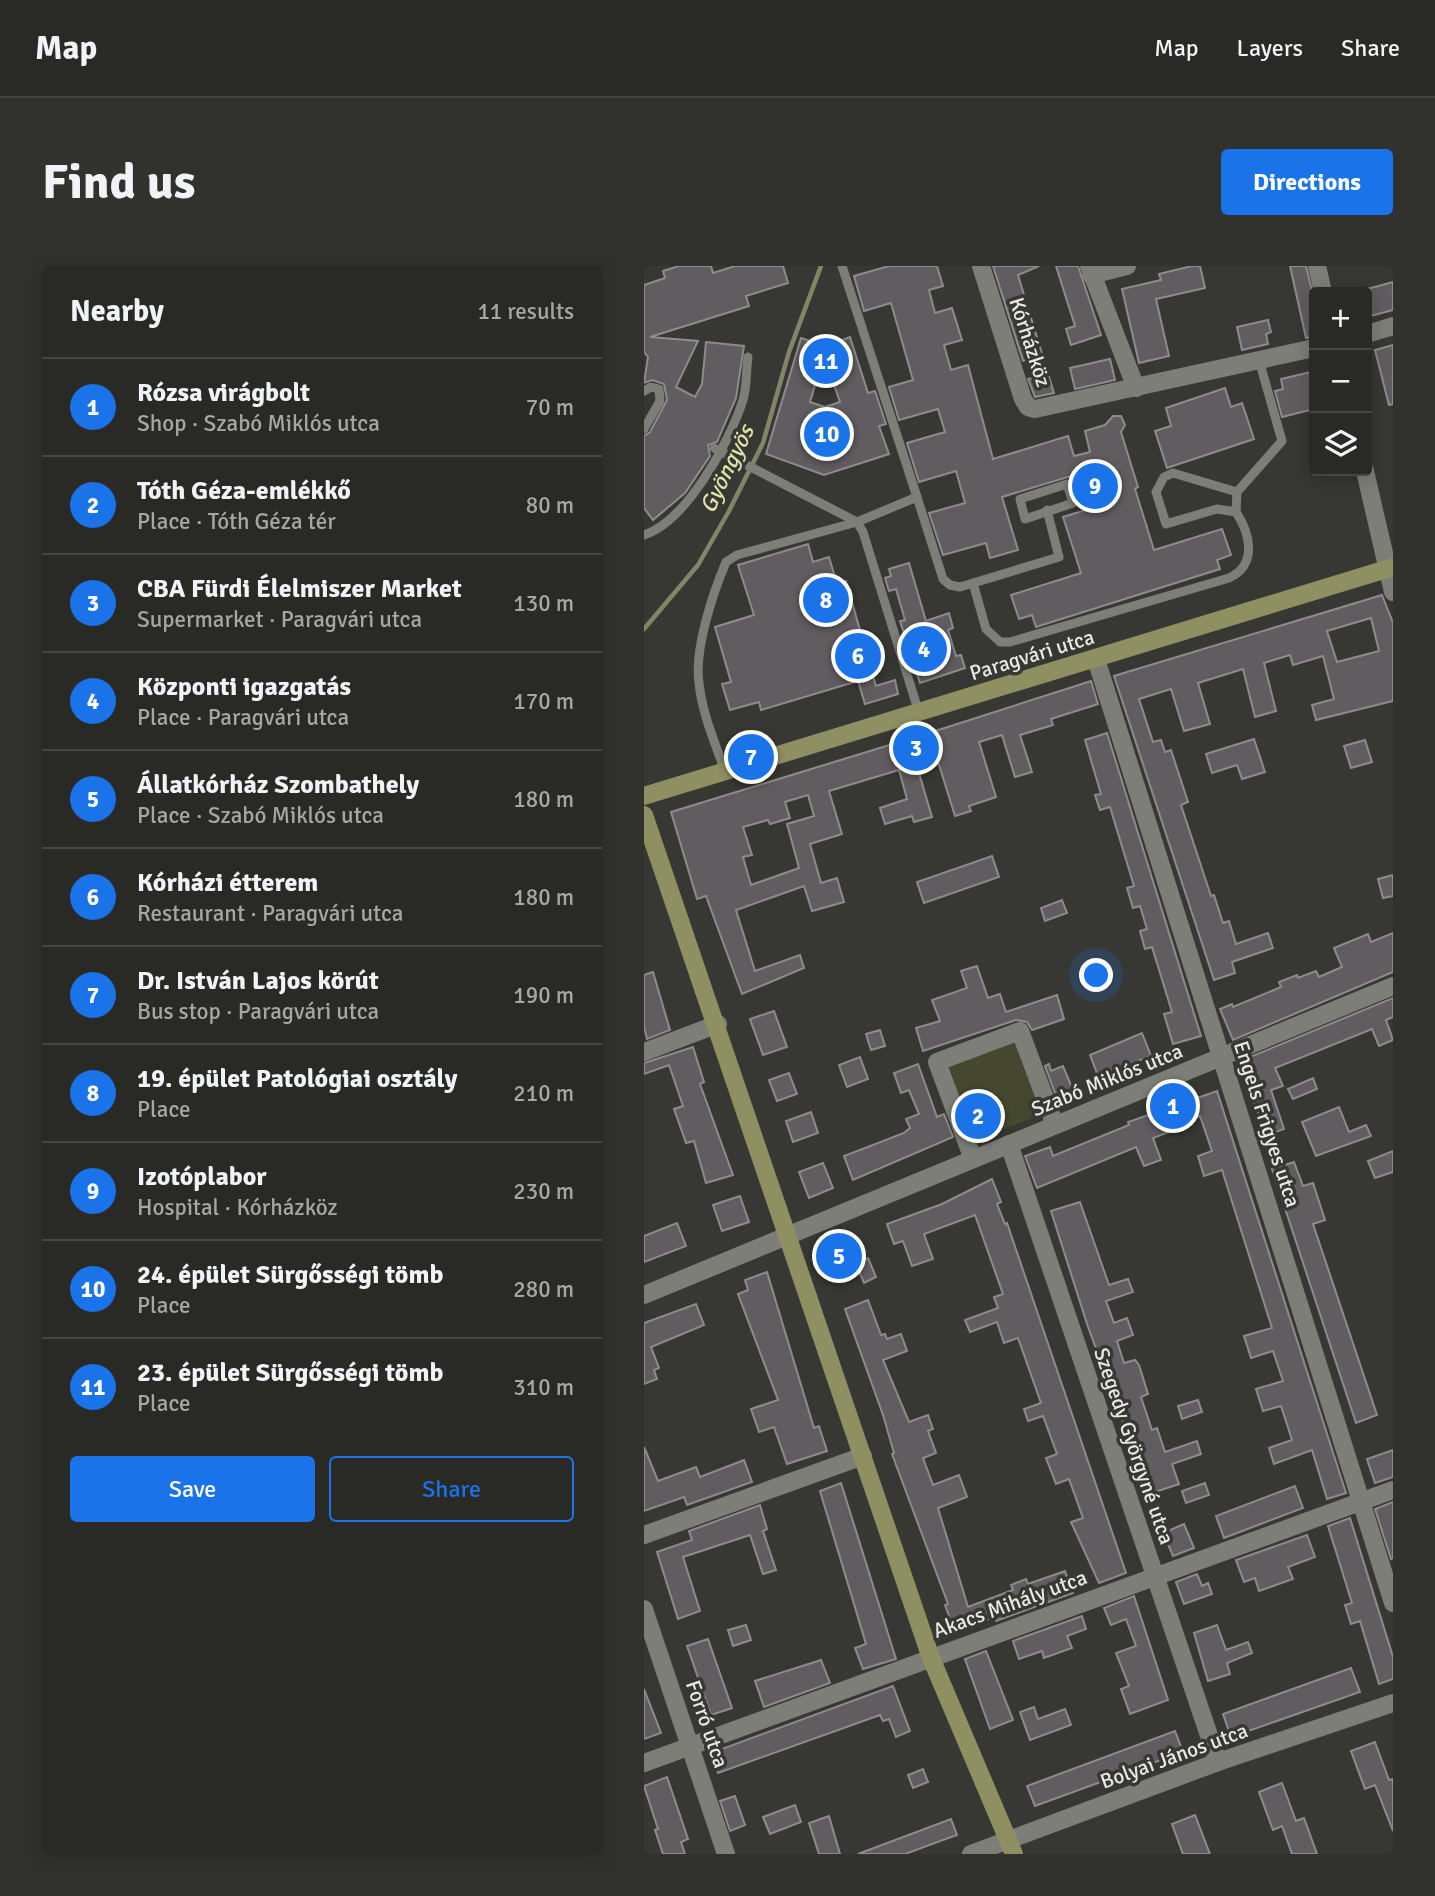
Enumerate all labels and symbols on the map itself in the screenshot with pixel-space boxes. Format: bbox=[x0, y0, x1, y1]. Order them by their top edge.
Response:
street label: Kórházköz bbox=[1003, 294, 1057, 390]
pin: 11 bbox=[803, 335, 849, 387]
pin: 10 bbox=[804, 408, 850, 460]
water label: Gyöngyös bbox=[693, 419, 762, 518]
pin: 9 bbox=[1072, 460, 1118, 512]
pin: 8 bbox=[803, 574, 849, 626]
pin: 4 bbox=[901, 623, 947, 675]
street label: Paragvári utca bbox=[966, 624, 1098, 686]
pin: 6 bbox=[835, 630, 881, 682]
pin: 3 bbox=[893, 722, 939, 774]
pin: 7 bbox=[728, 731, 774, 783]
your location bbox=[1079, 958, 1113, 992]
street label: Szabó Miklós utca bbox=[1028, 1038, 1186, 1122]
street label: Engels Frigyes utca bbox=[1228, 1038, 1306, 1210]
pin: 1 bbox=[1150, 1080, 1196, 1132]
pin: 2 bbox=[955, 1090, 1001, 1142]
pin: 5 bbox=[816, 1230, 862, 1282]
street label: Szegedy Györgyné utca bbox=[1088, 1344, 1180, 1548]
street label: Akacs Mihály utca bbox=[929, 1564, 1091, 1644]
street label: Forró utca bbox=[680, 1677, 734, 1771]
street label: Bolyai János utca bbox=[1097, 1717, 1251, 1795]

